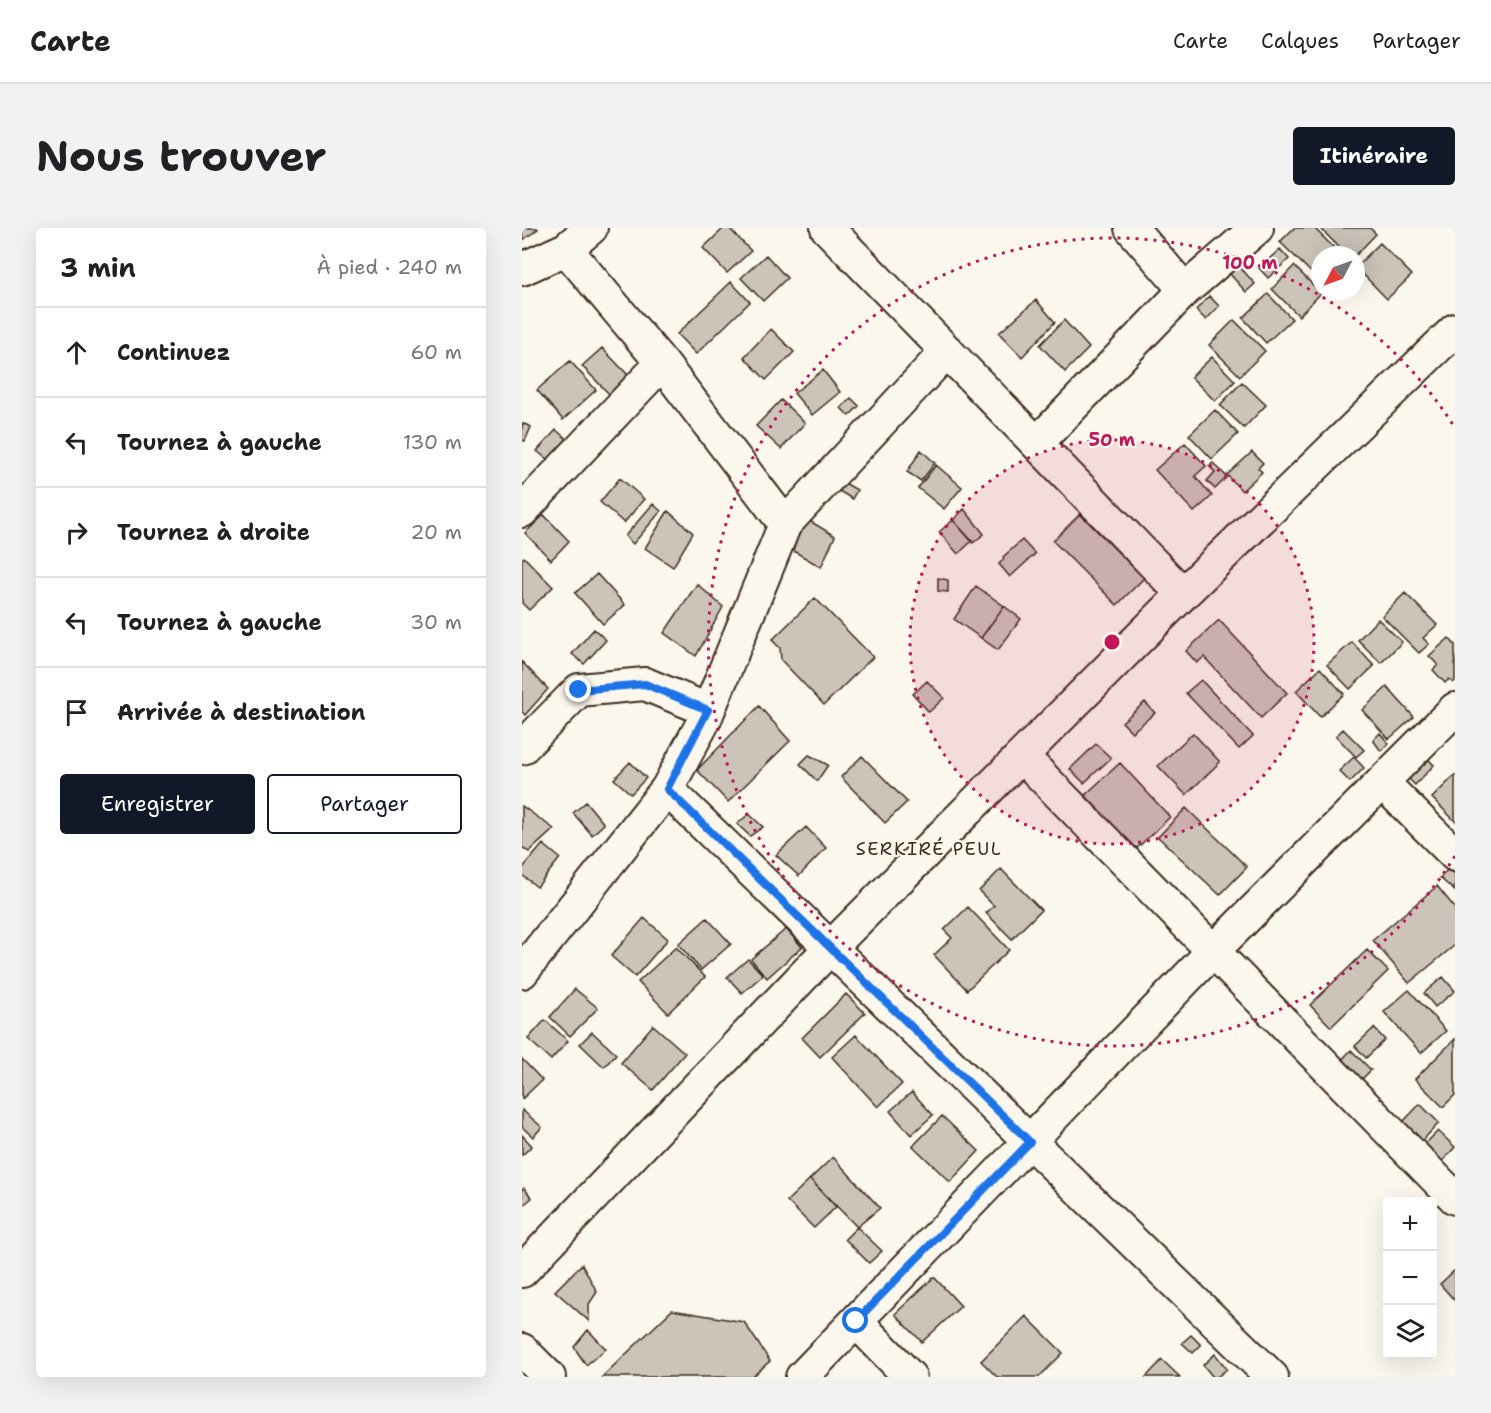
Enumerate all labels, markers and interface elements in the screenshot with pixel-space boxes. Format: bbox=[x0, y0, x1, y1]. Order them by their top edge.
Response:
text: Carte bbox=[30, 22, 111, 60]
text: Carte bbox=[1173, 27, 1228, 55]
text: Calques bbox=[1261, 27, 1339, 55]
text: Partager bbox=[1372, 27, 1461, 55]
button: Itinéraire bbox=[1293, 127, 1455, 185]
text: Nous trouver bbox=[36, 128, 326, 184]
north arrow bbox=[1311, 246, 1365, 300]
text: 3 min bbox=[60, 250, 136, 285]
text: 100 m bbox=[1222, 251, 1278, 275]
text: À pied · 240 m bbox=[317, 254, 462, 280]
icon: ahead bbox=[60, 336, 93, 369]
text: Continuez bbox=[117, 338, 230, 367]
text: 60 m bbox=[410, 339, 462, 365]
icon: left bbox=[60, 426, 93, 459]
text: Tournez à gauche bbox=[117, 428, 322, 457]
text: 50 m bbox=[1089, 428, 1136, 452]
text: 130 m bbox=[403, 429, 462, 455]
icon: right bbox=[60, 516, 93, 549]
text: Tournez à droite bbox=[117, 518, 310, 547]
text: 20 m bbox=[411, 519, 462, 545]
icon: left bbox=[60, 606, 93, 639]
text: Tournez à gauche bbox=[117, 608, 322, 637]
text: 30 m bbox=[410, 609, 462, 635]
centre of rings bbox=[1102, 632, 1122, 652]
route end bbox=[565, 676, 591, 702]
icon: arrive bbox=[60, 696, 93, 729]
text: Arrivée à destination bbox=[117, 698, 365, 727]
button: Enregistrer bbox=[60, 774, 255, 834]
button: Partager bbox=[267, 774, 462, 834]
district label: SERKIRÉ PEUL bbox=[856, 837, 1002, 861]
map controls bbox=[1383, 1197, 1437, 1359]
button: + bbox=[1383, 1197, 1437, 1251]
button: − bbox=[1383, 1251, 1437, 1305]
button: layers bbox=[1383, 1305, 1437, 1359]
route start bbox=[842, 1307, 868, 1333]

